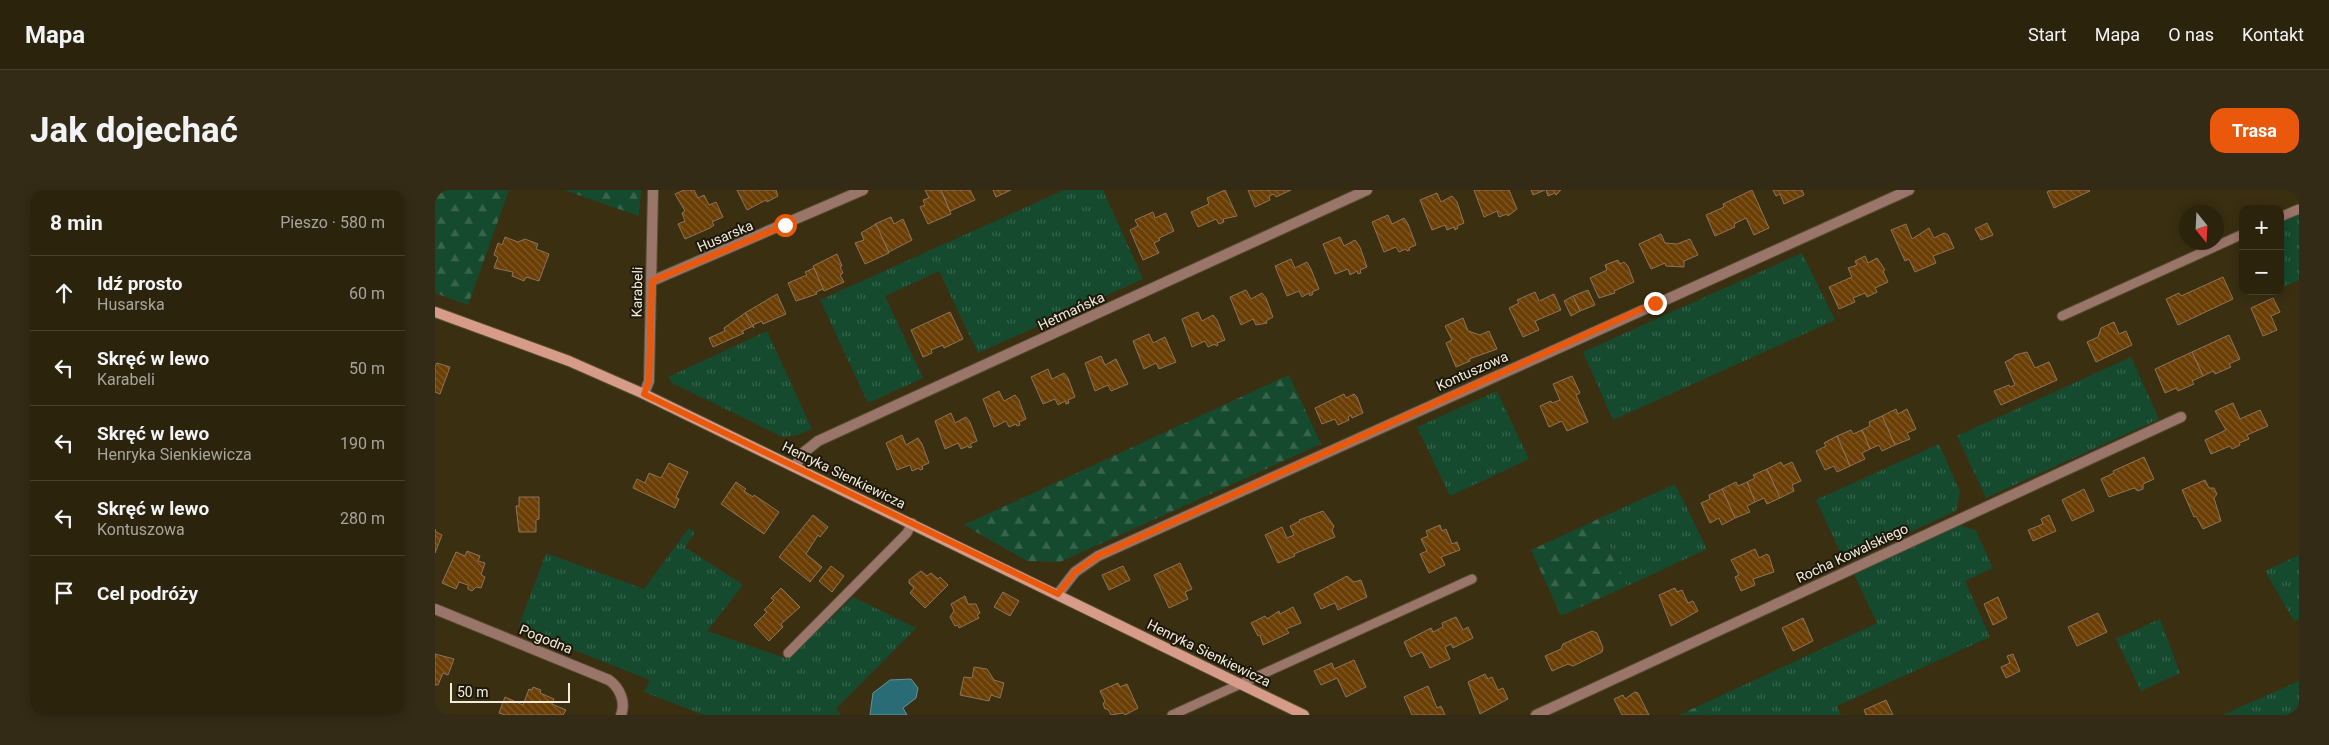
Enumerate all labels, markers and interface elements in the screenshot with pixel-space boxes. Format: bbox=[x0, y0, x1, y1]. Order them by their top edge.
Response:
text: Mapa bbox=[25, 21, 85, 49]
text: Start bbox=[2028, 24, 2067, 45]
text: Mapa bbox=[2095, 24, 2140, 45]
text: O nas bbox=[2168, 24, 2214, 45]
text: Kontakt bbox=[2242, 24, 2304, 45]
button: Trasa bbox=[2210, 108, 2299, 153]
text: Jak dojechać bbox=[30, 110, 238, 151]
north arrow bbox=[2179, 205, 2224, 250]
map controls bbox=[2239, 205, 2284, 295]
button: + bbox=[2239, 205, 2284, 250]
text: 8 min bbox=[50, 211, 103, 235]
text: Pieszo · 580 m bbox=[280, 213, 385, 232]
route start bbox=[774, 214, 797, 237]
street label: Husarska bbox=[695, 217, 755, 255]
button: − bbox=[2239, 250, 2284, 295]
street label: Karabeli bbox=[629, 267, 645, 317]
text: Idź prosto bbox=[97, 272, 182, 295]
icon: ahead bbox=[50, 279, 78, 307]
text: 60 m bbox=[349, 284, 385, 303]
street label: Hetmańska bbox=[1035, 289, 1107, 333]
route end bbox=[1644, 292, 1667, 315]
text: Husarska bbox=[97, 295, 165, 314]
text: Skręć w lewo bbox=[97, 347, 209, 370]
street label: Kontuszowa bbox=[1434, 348, 1510, 394]
icon: left bbox=[50, 354, 78, 382]
text: 50 m bbox=[349, 359, 385, 378]
text: Karabeli bbox=[97, 370, 155, 389]
text: Skręć w lewo bbox=[97, 422, 209, 445]
icon: left bbox=[50, 429, 78, 457]
text: 190 m bbox=[340, 434, 385, 453]
street label: Henryka Sienkiewicza bbox=[780, 438, 908, 512]
text: Henryka Sienkiewicza bbox=[97, 445, 252, 464]
text: Skręć w lewo bbox=[97, 497, 209, 520]
icon: left bbox=[50, 504, 78, 532]
text: 280 m bbox=[340, 509, 385, 528]
text: Kontuszowa bbox=[97, 520, 185, 539]
street label: Rocha Kowalskiego bbox=[1793, 520, 1911, 586]
icon: arrive bbox=[50, 579, 78, 607]
text: Cel podróży bbox=[97, 582, 198, 605]
street label: Henryka Sienkiewicza bbox=[1145, 616, 1273, 690]
street label: Pogodna bbox=[517, 621, 575, 657]
scale bar bbox=[450, 680, 570, 703]
text: 50 m bbox=[457, 684, 489, 700]

